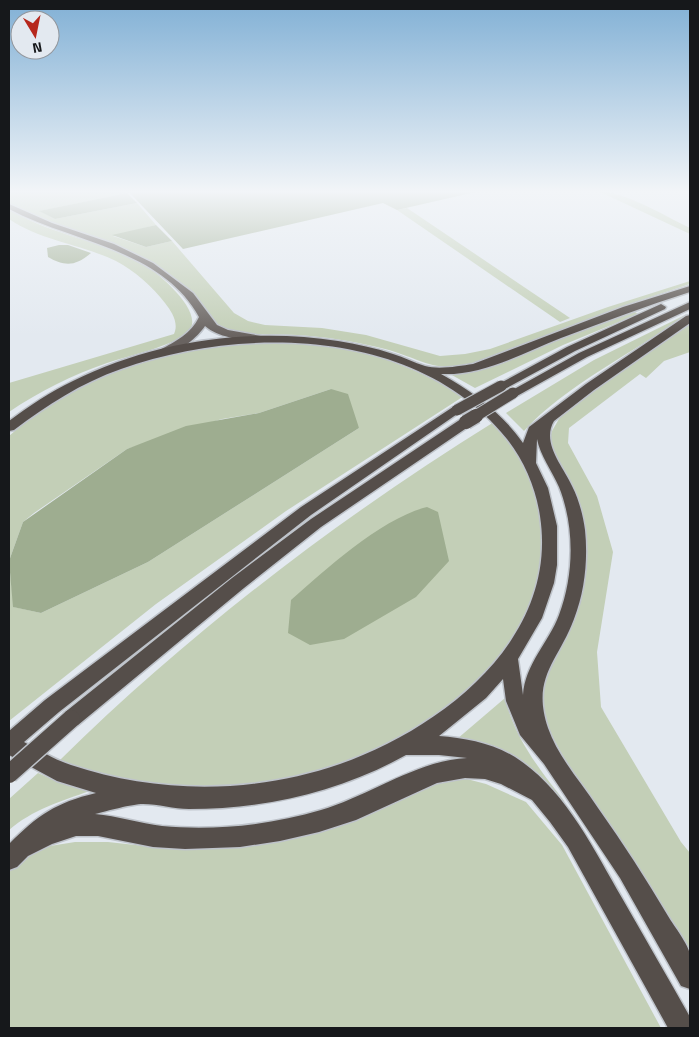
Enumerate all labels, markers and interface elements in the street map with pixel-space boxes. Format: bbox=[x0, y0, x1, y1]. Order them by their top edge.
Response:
north arrow bbox=[10, 10, 60, 60]
text: N bbox=[31, 37, 44, 59]

